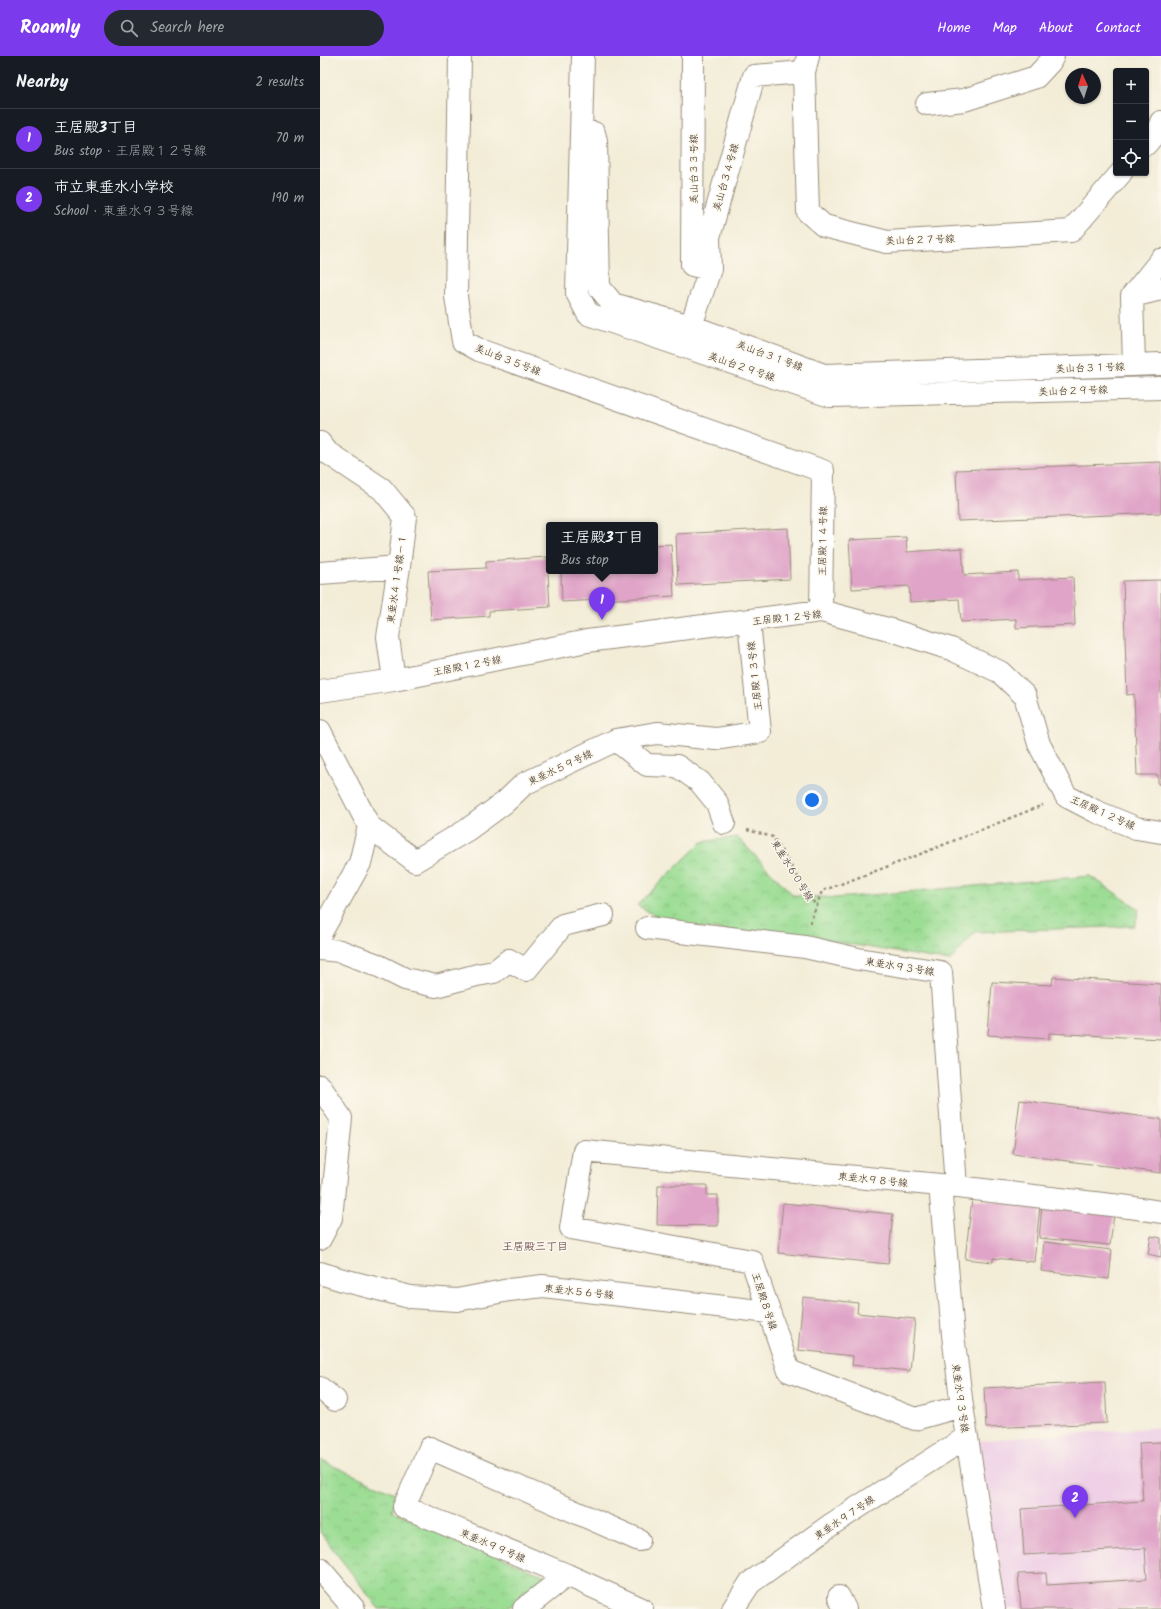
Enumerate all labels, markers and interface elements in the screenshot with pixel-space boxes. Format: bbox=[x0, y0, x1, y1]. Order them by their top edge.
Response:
search box bbox=[104, 10, 384, 46]
text: Roamly bbox=[20, 13, 80, 43]
text: Search here bbox=[150, 16, 224, 40]
icon: search bbox=[118, 17, 140, 39]
text: Home bbox=[937, 17, 971, 39]
text: Map bbox=[993, 17, 1017, 39]
text: About bbox=[1039, 17, 1073, 39]
text: Contact bbox=[1095, 17, 1141, 39]
north arrow bbox=[1065, 68, 1101, 104]
map controls bbox=[1113, 68, 1149, 176]
button: + bbox=[1113, 68, 1149, 104]
text: Nearby bbox=[16, 69, 68, 96]
text: 2 results bbox=[256, 72, 304, 93]
button: − bbox=[1113, 104, 1149, 140]
text: 王居殿3丁目 bbox=[54, 116, 137, 140]
text: 1 bbox=[27, 128, 31, 149]
text: 70 m bbox=[276, 128, 304, 149]
street label: 美山台３３号線 bbox=[686, 134, 702, 204]
button: locate bbox=[1113, 140, 1149, 176]
text: Bus stop · 王居殿１２号線 bbox=[54, 141, 206, 162]
street label: 美山台３４号線 bbox=[709, 141, 743, 213]
text: 市立東垂水小学校 bbox=[54, 176, 174, 200]
text: 2 bbox=[25, 188, 33, 209]
text: 190 m bbox=[272, 188, 304, 209]
text: School · 東垂水９３号線 bbox=[54, 201, 193, 222]
street label: 美山台２７号線 bbox=[885, 231, 955, 249]
street label: 美山台３１号線 bbox=[734, 336, 805, 375]
street label: 美山台３５号線 bbox=[472, 340, 543, 380]
street label: 美山台２９号線 bbox=[706, 348, 777, 386]
street label: 美山台３１号線 bbox=[1055, 359, 1125, 377]
street label: 美山台２９号線 bbox=[1038, 382, 1108, 400]
street label: 王居殿１４号線 bbox=[814, 506, 832, 576]
popup bbox=[546, 522, 658, 574]
text: 王居殿3丁目 bbox=[560, 526, 644, 550]
street label: 東垂水４１号線－１ bbox=[383, 533, 411, 625]
text: Bus stop bbox=[560, 550, 608, 571]
pin: 1 bbox=[589, 587, 615, 620]
street label: 王居殿１２号線 bbox=[751, 606, 823, 630]
street label: 王居殿１３号線 bbox=[743, 640, 767, 712]
street label: 王居殿１２号線 bbox=[431, 651, 503, 681]
street label: 東垂水５９号線 bbox=[525, 746, 596, 790]
your location bbox=[802, 790, 822, 810]
street label: 王居殿１２号線 bbox=[1067, 791, 1138, 834]
street label: 東垂水６０号線 bbox=[767, 837, 817, 904]
street label: 東垂水９３号線 bbox=[864, 954, 936, 980]
street label: 東垂水９８号線 bbox=[837, 1168, 909, 1192]
district label: 王居殿三丁目 bbox=[502, 1238, 568, 1256]
street label: 王居殿８号線 bbox=[747, 1270, 781, 1332]
street label: 東垂水５６号線 bbox=[543, 1280, 615, 1304]
street label: 東垂水９３号線 bbox=[947, 1362, 973, 1434]
pin: 2 bbox=[1062, 1485, 1088, 1518]
street label: 東垂水９７号線 bbox=[811, 1492, 878, 1544]
street label: 東垂水９９号線 bbox=[457, 1525, 528, 1567]

